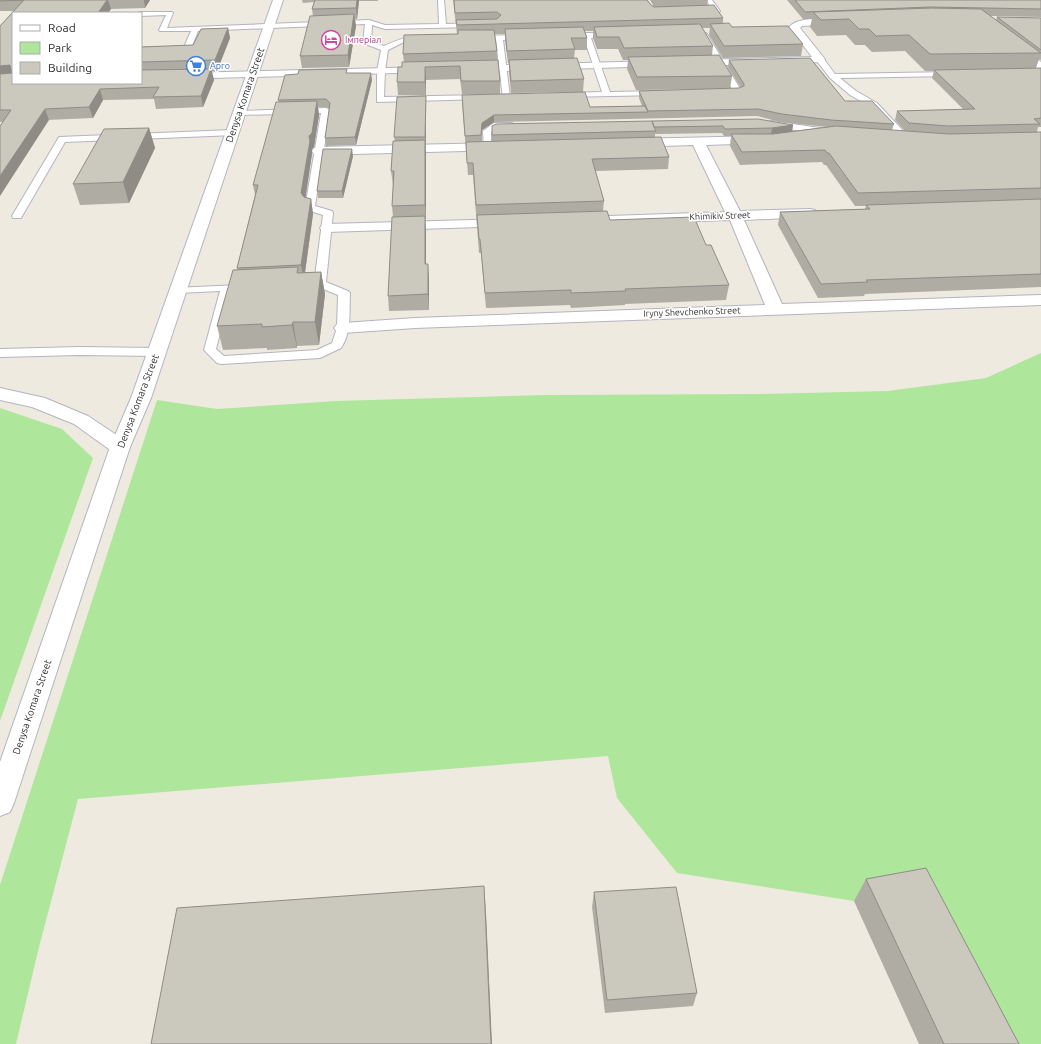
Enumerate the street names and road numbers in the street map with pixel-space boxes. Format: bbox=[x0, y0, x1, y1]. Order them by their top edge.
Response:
street label: Denysa Komara Street bbox=[224, 46, 266, 144]
street label: Khimikiv Street bbox=[689, 210, 751, 222]
street label: Iryny Shevchenko Street bbox=[643, 305, 741, 319]
street label: Denysa Komara Street bbox=[115, 353, 161, 449]
street label: Denysa Komara Street bbox=[11, 658, 53, 756]

